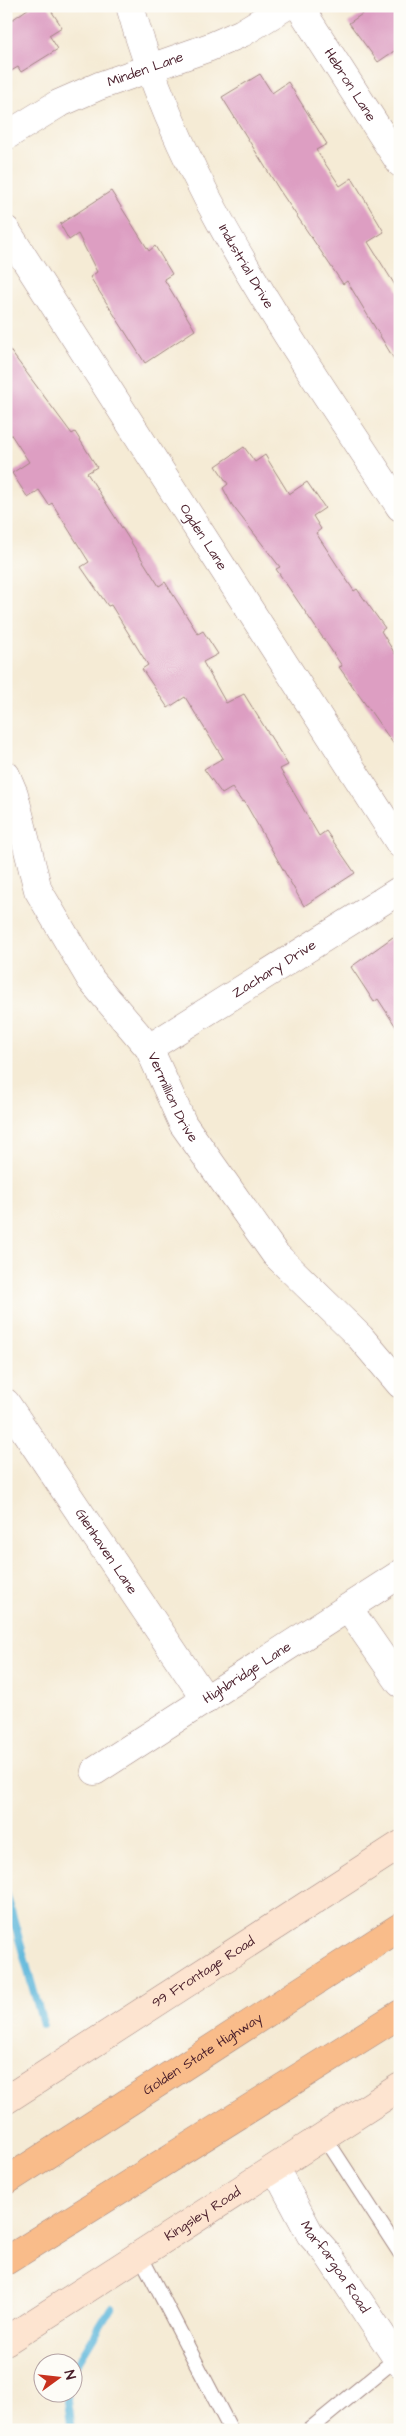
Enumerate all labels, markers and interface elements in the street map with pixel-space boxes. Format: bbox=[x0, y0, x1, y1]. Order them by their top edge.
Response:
street label: Hebron Lane bbox=[319, 45, 381, 126]
street label: Minden Lane bbox=[105, 47, 187, 92]
street label: Industrial Drive bbox=[213, 221, 279, 313]
street label: Ogden Lane bbox=[174, 500, 232, 575]
street label: Zachary Drive bbox=[228, 935, 320, 1003]
street label: Vermillion Drive bbox=[142, 1049, 203, 1147]
street label: Glenhaven Lane bbox=[70, 1505, 142, 1599]
street label: Highbridge Lane bbox=[199, 1637, 295, 1709]
street label: 99 Frontage Road bbox=[148, 1932, 259, 2013]
street label: Golden State Highway bbox=[139, 2008, 267, 2100]
street label: Kingsley Road bbox=[161, 2182, 245, 2246]
street label: Marfargoa Road bbox=[295, 2217, 374, 2317]
north arrow bbox=[32, 2354, 82, 2404]
text: N bbox=[59, 2368, 80, 2382]

